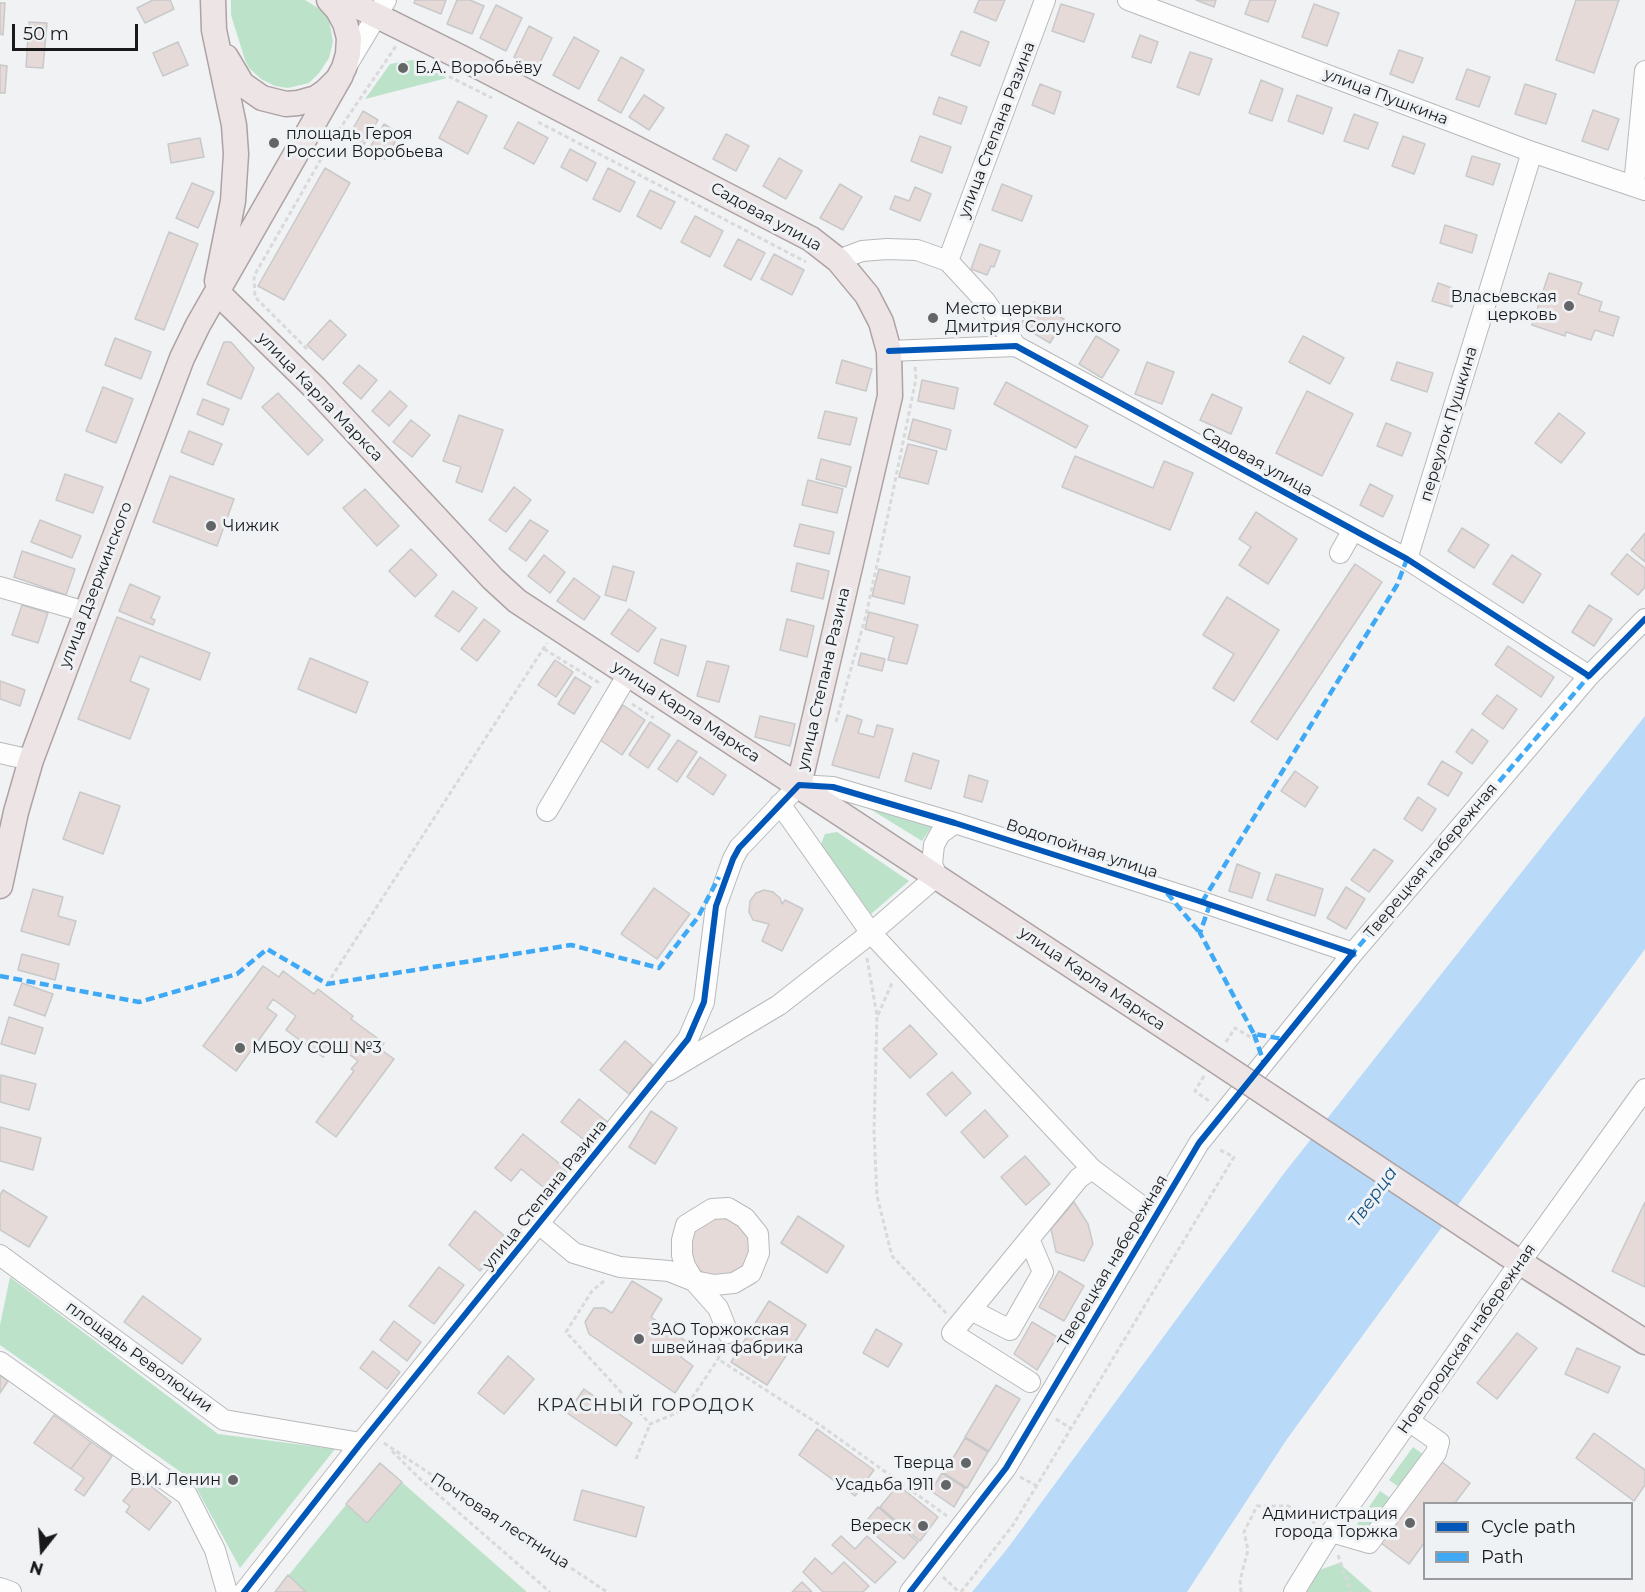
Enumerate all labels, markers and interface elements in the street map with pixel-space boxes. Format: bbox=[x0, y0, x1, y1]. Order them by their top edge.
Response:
scale bar bbox=[15, 12, 141, 50]
text: 50 m bbox=[23, 23, 69, 45]
street label: улица Степана Разина bbox=[955, 39, 1039, 221]
place label: Б.А. Воробьёву bbox=[415, 58, 542, 78]
marker: Б.А. Воробьёву bbox=[396, 61, 410, 75]
street label: улица Пушкина bbox=[1321, 64, 1451, 130]
place label: площадь Героя России Воробьева bbox=[286, 124, 443, 162]
marker: площадь Героя России Воробьева bbox=[267, 136, 281, 150]
street label: Садовая улица bbox=[707, 179, 825, 255]
place label: Власьевская церковь bbox=[1451, 287, 1557, 325]
place label: Место церкви Дмитрия Солунского bbox=[945, 299, 1121, 337]
marker: Власьевская церковь bbox=[1562, 299, 1576, 313]
marker: Место церкви Дмитрия Солунского bbox=[926, 311, 940, 325]
street label: улица Карла Маркса bbox=[253, 328, 387, 466]
street label: переулок Пушкина bbox=[1416, 344, 1482, 504]
street label: Садовая улица bbox=[1198, 424, 1316, 500]
street label: улица Дзержинского bbox=[55, 499, 137, 671]
place label: Чижик bbox=[223, 516, 279, 536]
marker: Чижик bbox=[204, 519, 218, 533]
street label: улица Степана Разина bbox=[794, 586, 854, 772]
street label: улица Карла Маркса bbox=[609, 657, 763, 767]
street label: Тверецкая набережная bbox=[1360, 779, 1502, 943]
street label: Водопойная улица bbox=[1004, 815, 1160, 883]
street label: улица Карла Маркса bbox=[1015, 923, 1169, 1035]
place label: МБОУ СОШ №3 bbox=[252, 1038, 382, 1058]
marker: МБОУ СОШ №3 bbox=[233, 1041, 247, 1055]
street label: улица Степана Разина bbox=[479, 1116, 611, 1274]
water label: Тверца bbox=[1344, 1163, 1402, 1231]
street label: Тверецкая набережная bbox=[1054, 1172, 1172, 1350]
street label: Новгородская набережная bbox=[1394, 1240, 1540, 1438]
street label: площадь Революции bbox=[62, 1297, 216, 1417]
place label: ЗАО Торжокская швейная фабрика bbox=[651, 1320, 803, 1358]
marker: ЗАО Торжокская швейная фабрика bbox=[632, 1332, 646, 1346]
district label: КРАСНЫЙ ГОРОДОК bbox=[537, 1395, 755, 1417]
place label: Тверца bbox=[894, 1453, 954, 1473]
marker: Тверца bbox=[959, 1456, 973, 1470]
street label: Почтовая лестница bbox=[427, 1469, 573, 1573]
place label: В.И. Ленин bbox=[130, 1470, 221, 1490]
marker: В.И. Ленин bbox=[226, 1473, 240, 1487]
place label: Усадьба 1911 bbox=[835, 1475, 934, 1495]
marker: Усадьба 1911 bbox=[939, 1478, 953, 1492]
legend bbox=[1423, 1502, 1633, 1580]
place label: Администрация города Торжка bbox=[1262, 1504, 1398, 1542]
place label: Вереск bbox=[850, 1516, 911, 1536]
marker: Администрация города Торжка bbox=[1403, 1516, 1417, 1530]
text: Cycle path bbox=[1481, 1516, 1576, 1538]
marker: Вереск bbox=[916, 1519, 930, 1533]
north arrow bbox=[12, 1520, 72, 1580]
text: Path bbox=[1481, 1546, 1524, 1568]
text: N bbox=[28, 1557, 46, 1579]

